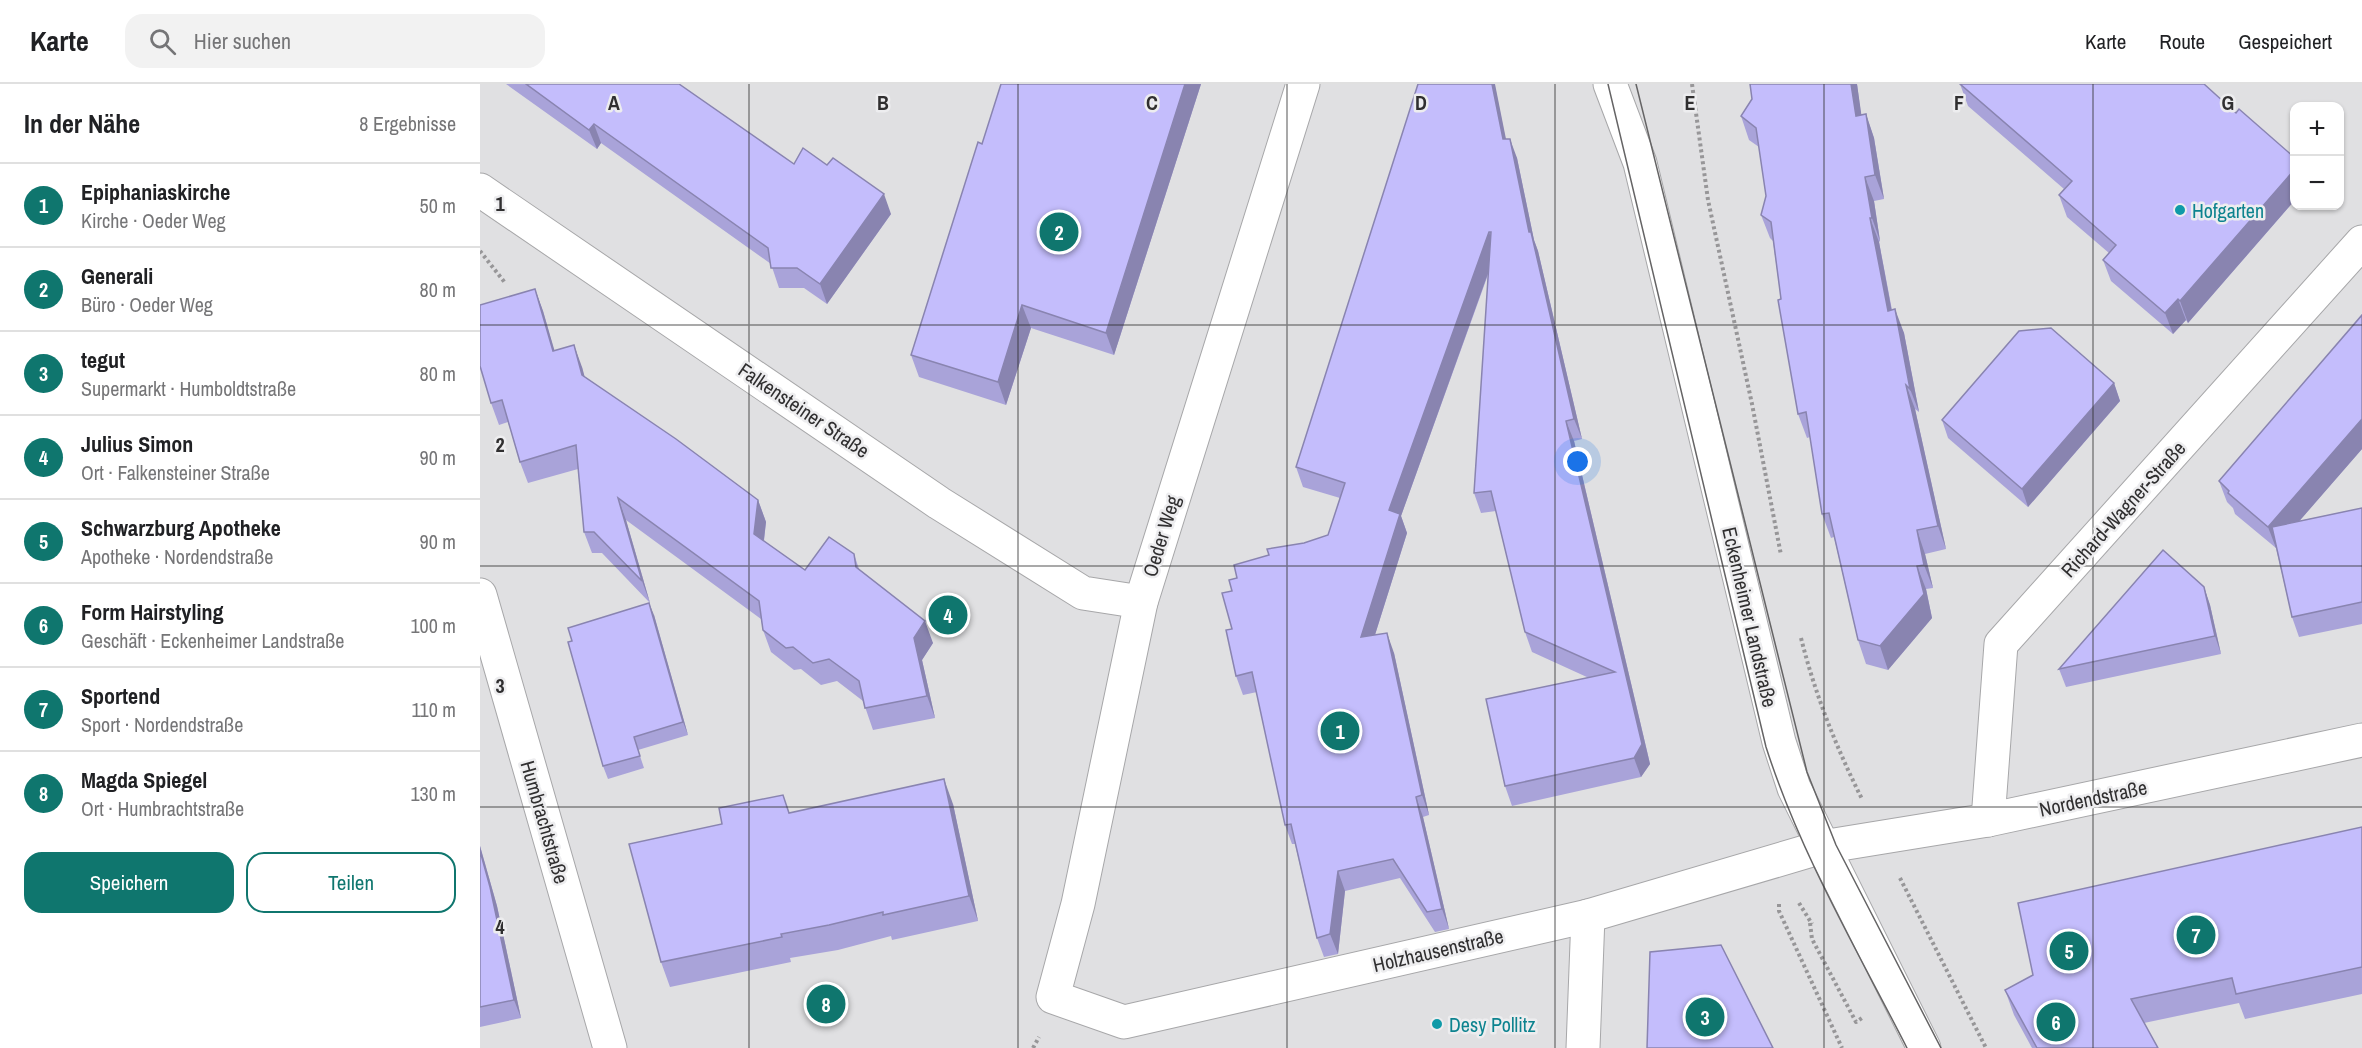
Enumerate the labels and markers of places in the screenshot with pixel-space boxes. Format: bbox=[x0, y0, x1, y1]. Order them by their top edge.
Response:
place label: Hofgarten bbox=[2192, 197, 2264, 224]
marker: Hofgarten bbox=[2173, 203, 2187, 217]
pin: 2 bbox=[1040, 210, 1078, 254]
pin: 4 bbox=[928, 592, 968, 638]
pin: 1 bbox=[1320, 708, 1360, 754]
pin: 7 bbox=[2176, 912, 2216, 958]
pin: 5 bbox=[2050, 928, 2088, 974]
pin: 8 bbox=[806, 982, 846, 1026]
pin: 3 bbox=[1686, 994, 1724, 1040]
pin: 6 bbox=[2036, 1000, 2076, 1044]
place label: Desy Pollitz bbox=[1449, 1011, 1536, 1038]
marker: Desy Pollitz bbox=[1430, 1017, 1444, 1031]

